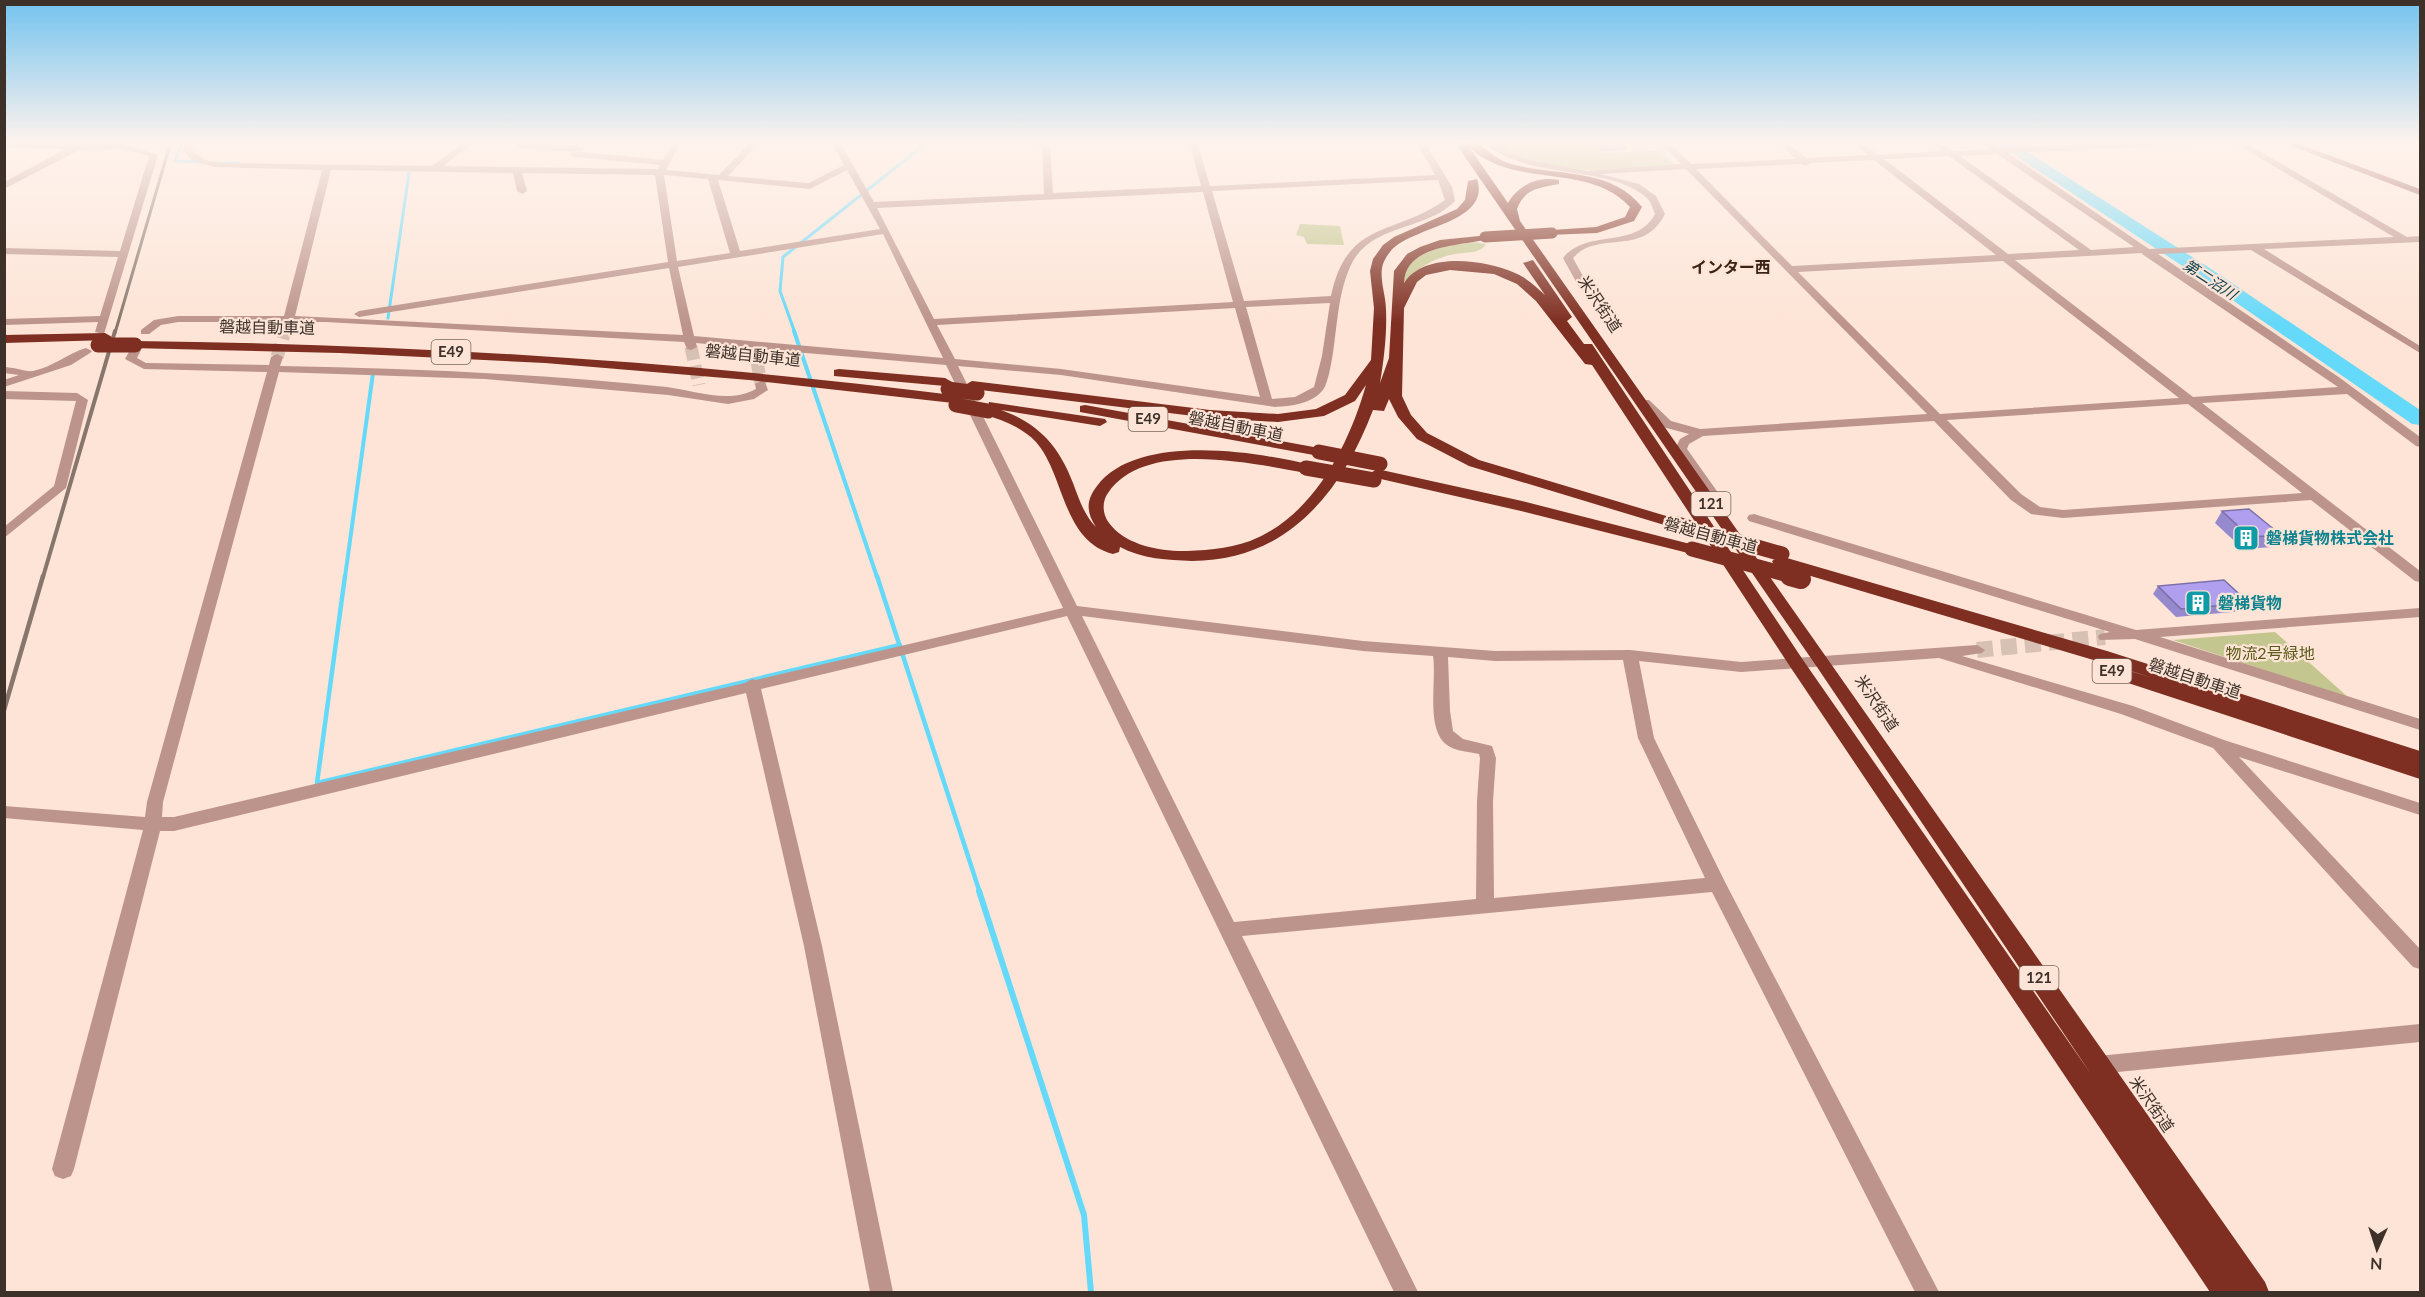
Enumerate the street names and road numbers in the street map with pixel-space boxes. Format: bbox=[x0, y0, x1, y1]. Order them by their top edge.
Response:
street label: 米沢街道 bbox=[1575, 272, 1626, 336]
street label: 磐越自動車道 bbox=[219, 316, 315, 337]
road number: E49 bbox=[432, 340, 470, 364]
street label: 磐越自動車道 bbox=[704, 340, 802, 369]
road number: E49 bbox=[1128, 407, 1168, 431]
street label: 磐越自動車道 bbox=[1187, 407, 1285, 444]
road number: 121 bbox=[1692, 492, 1730, 516]
street label: 磐越自動車道 bbox=[1662, 513, 1760, 556]
street label: 磐越自動車道 bbox=[2147, 654, 2244, 701]
road number: E49 bbox=[2092, 659, 2132, 683]
street label: 米沢街道 bbox=[1852, 671, 1903, 735]
road number: 121 bbox=[2020, 966, 2058, 990]
street label: 米沢街道 bbox=[2126, 1072, 2179, 1135]

